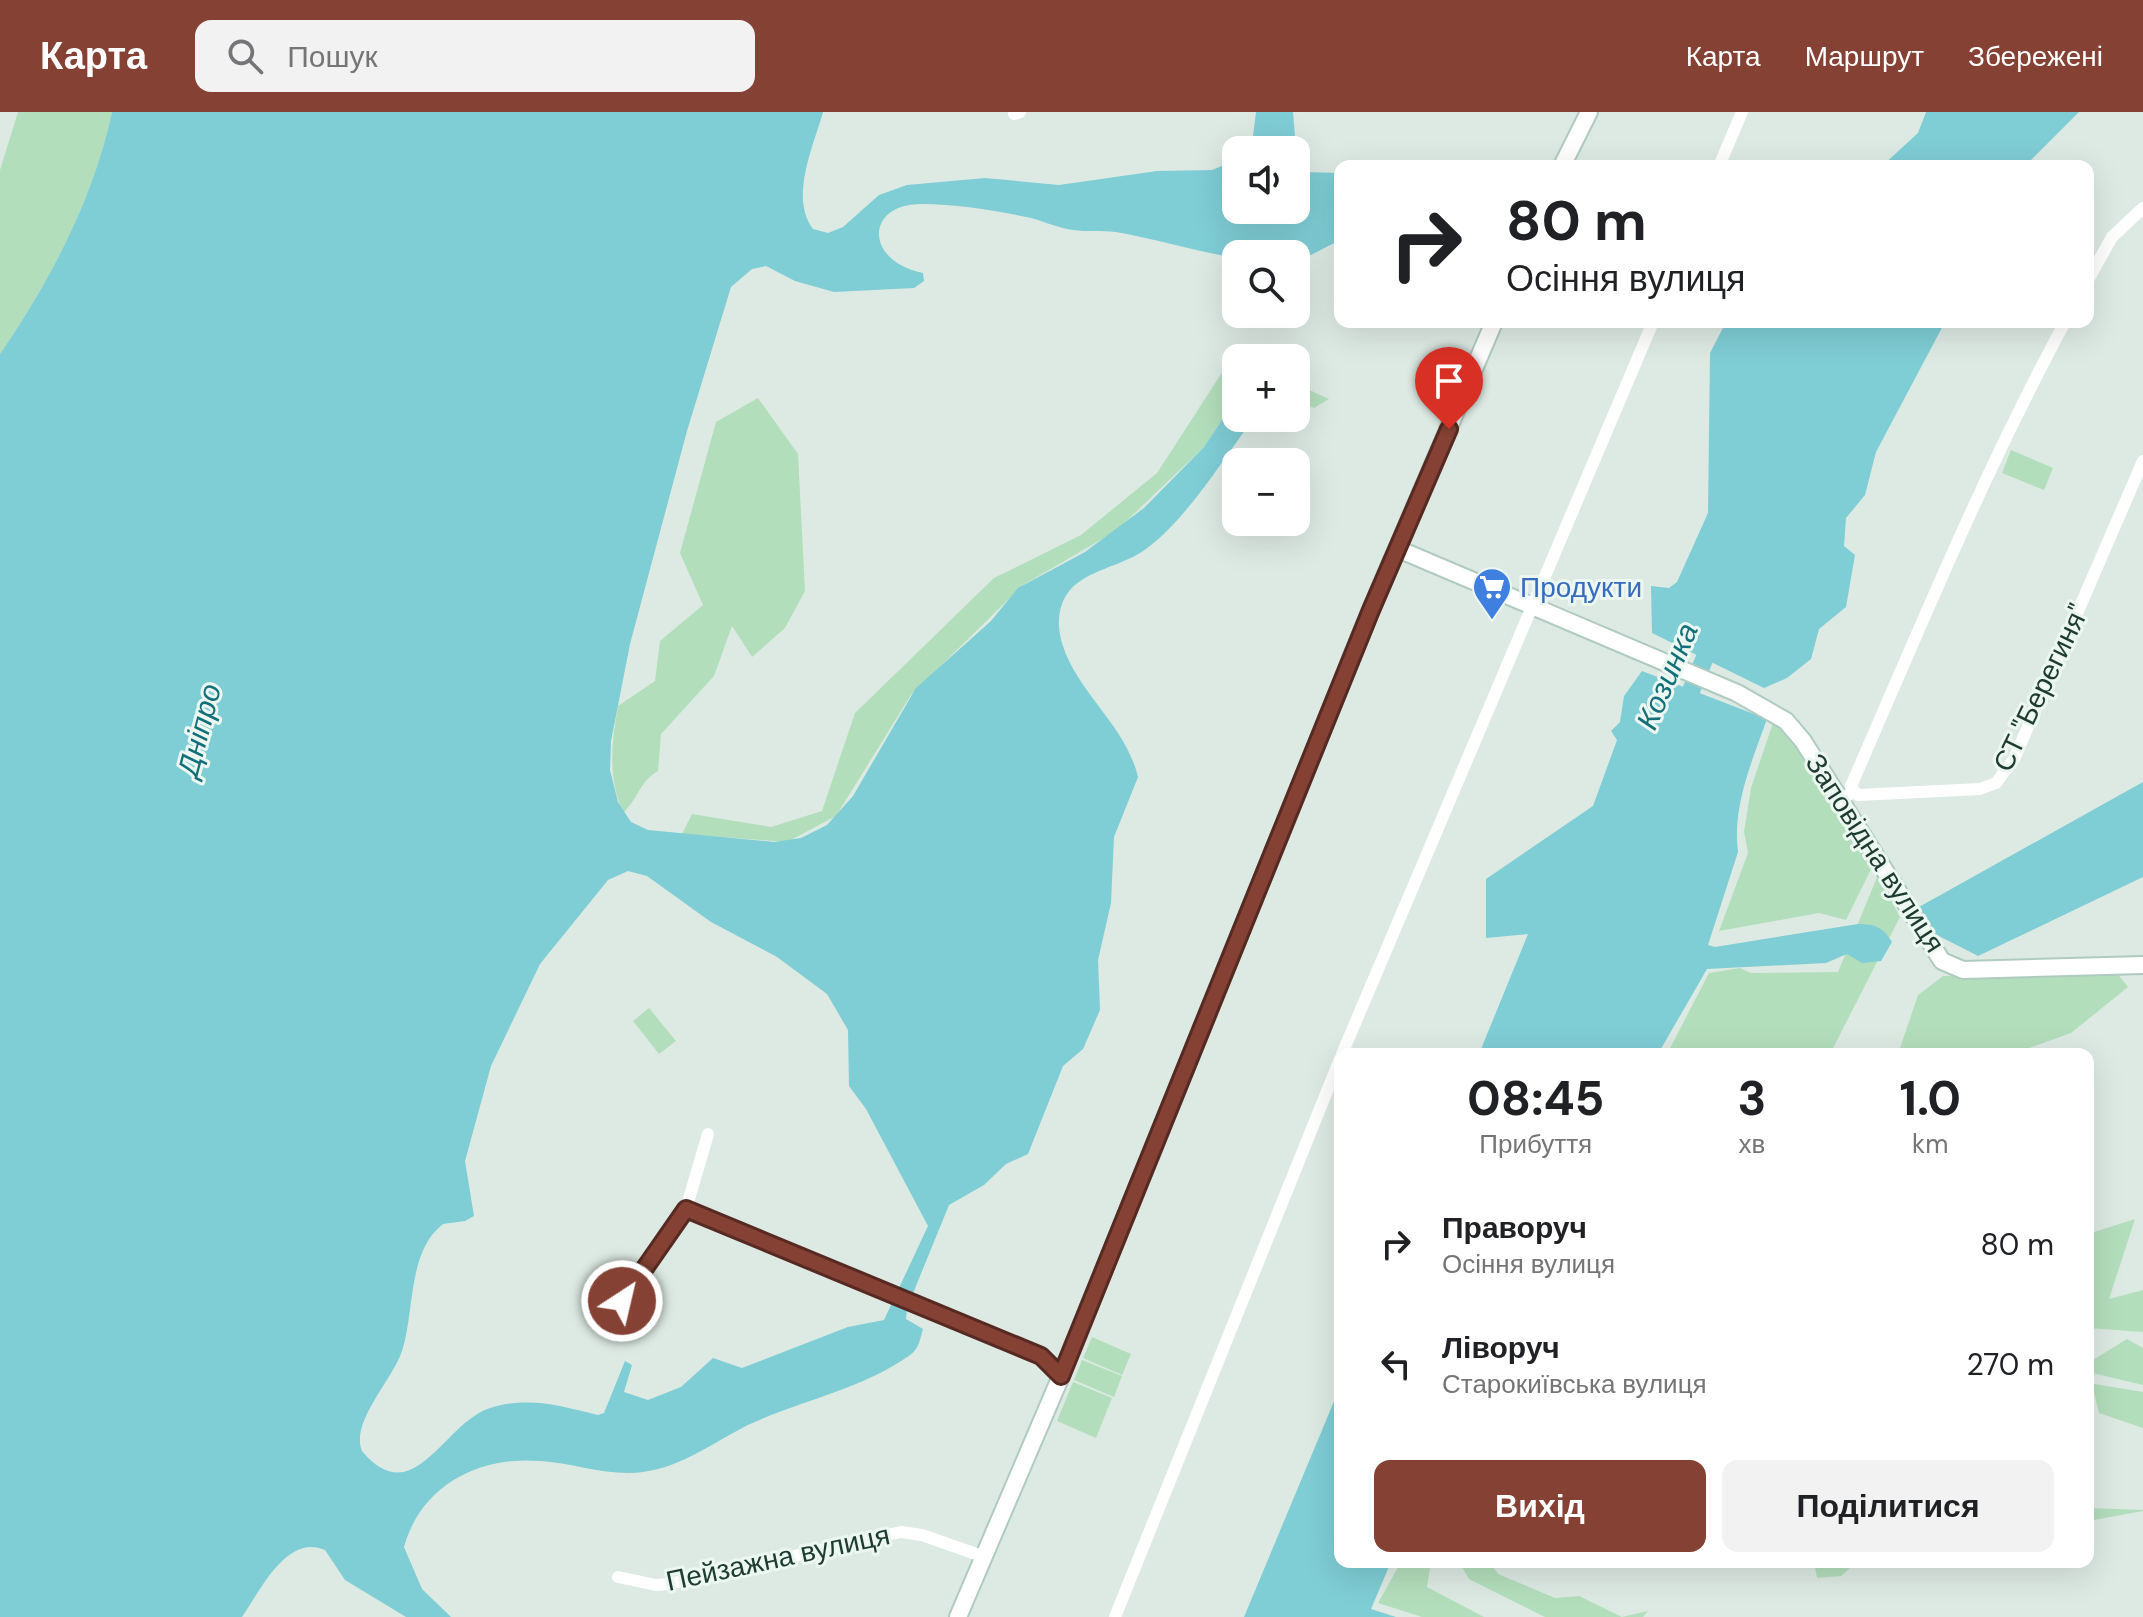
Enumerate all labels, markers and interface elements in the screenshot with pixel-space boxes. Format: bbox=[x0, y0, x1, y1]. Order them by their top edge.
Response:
search box bbox=[195, 20, 755, 92]
text: Карта bbox=[40, 31, 147, 81]
icon: search bbox=[223, 34, 267, 78]
text: Пошук bbox=[287, 37, 378, 76]
text: Карта bbox=[1686, 38, 1761, 75]
text: Маршрут bbox=[1805, 38, 1924, 75]
text: Збережені bbox=[1968, 38, 2103, 75]
map controls bbox=[1222, 136, 1310, 536]
button: sound bbox=[1222, 136, 1310, 224]
text: 80 m bbox=[1506, 184, 1647, 257]
icon: right bbox=[1374, 192, 1478, 296]
button: search bbox=[1222, 240, 1310, 328]
text: Осіння вулиця bbox=[1506, 255, 1746, 302]
button: + bbox=[1222, 344, 1310, 432]
pin bbox=[1415, 347, 1483, 429]
icon: arrive bbox=[1427, 359, 1471, 403]
button: − bbox=[1222, 448, 1310, 536]
supermarket icon: Продукти bbox=[1471, 566, 1513, 621]
place label: Продукти bbox=[1520, 569, 1642, 606]
street label: СТ "Берегиня" bbox=[1985, 598, 2097, 778]
water label: Козинка bbox=[1627, 617, 1707, 735]
water label: Дніпро bbox=[167, 679, 230, 783]
street label: Заповідна вулиця bbox=[1797, 746, 1953, 960]
text: 08:45 bbox=[1467, 1067, 1604, 1130]
text: 3 bbox=[1738, 1067, 1766, 1130]
text: 1.0 bbox=[1899, 1067, 1961, 1130]
text: Прибуття bbox=[1479, 1127, 1592, 1161]
text: хв bbox=[1739, 1127, 1765, 1161]
text: km bbox=[1912, 1127, 1948, 1161]
text: Праворуч bbox=[1442, 1208, 1587, 1247]
icon: right bbox=[1374, 1222, 1418, 1266]
text: 80 m bbox=[1981, 1225, 2054, 1264]
text: Осіння вулиця bbox=[1442, 1247, 1615, 1281]
position arrow bbox=[580, 1259, 664, 1343]
text: Ліворуч bbox=[1442, 1328, 1560, 1367]
icon: left bbox=[1374, 1342, 1418, 1386]
text: 270 m bbox=[1966, 1345, 2054, 1384]
text: Старокиївська вулиця bbox=[1442, 1367, 1707, 1401]
button: Вихід bbox=[1374, 1460, 1706, 1552]
button: Поділитися bbox=[1722, 1460, 2054, 1552]
street label: Пейзажна вулиця bbox=[663, 1516, 893, 1600]

